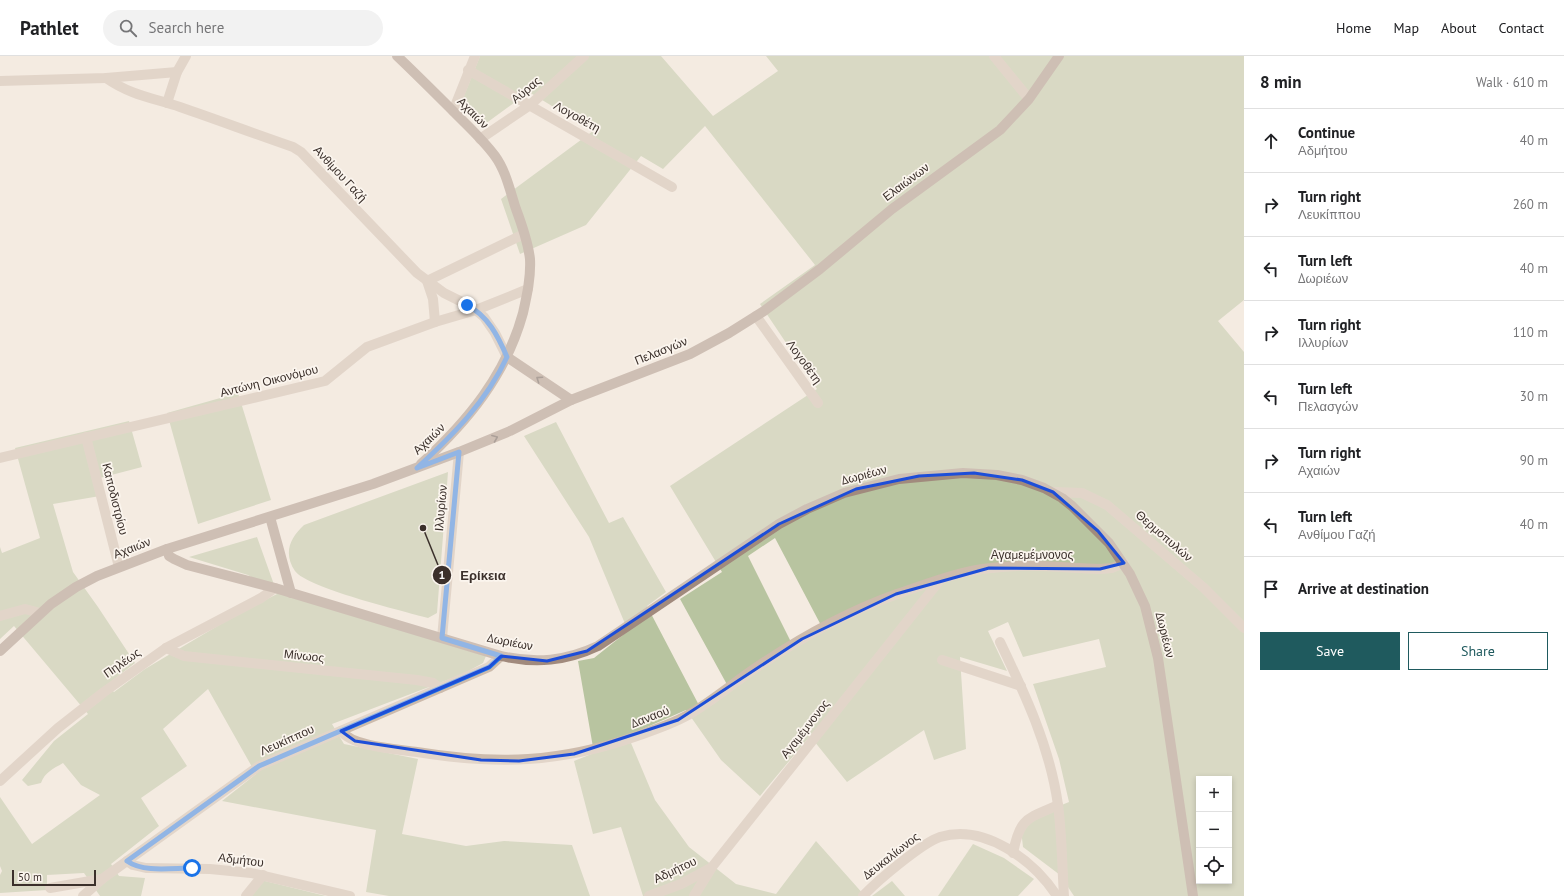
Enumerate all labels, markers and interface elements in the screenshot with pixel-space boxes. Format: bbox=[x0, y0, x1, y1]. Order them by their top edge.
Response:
search box bbox=[103, 10, 383, 46]
text: Pathlet bbox=[20, 16, 79, 40]
icon: search bbox=[117, 17, 139, 39]
text: Search here bbox=[149, 18, 224, 37]
text: Home bbox=[1336, 19, 1371, 37]
text: Map bbox=[1393, 19, 1419, 37]
text: About bbox=[1441, 19, 1477, 37]
text: Contact bbox=[1499, 19, 1544, 37]
text: 8 min bbox=[1260, 71, 1301, 93]
street label: Αύρας bbox=[508, 73, 544, 106]
text: Walk · 610 m bbox=[1476, 74, 1548, 91]
street label: Αχαιών bbox=[454, 94, 492, 132]
street label: Λογοθέτη bbox=[551, 98, 603, 135]
text: Continue bbox=[1298, 123, 1355, 142]
icon: ahead bbox=[1260, 130, 1282, 152]
text: 40 m bbox=[1520, 132, 1548, 149]
street label: Ανθίμου Γαζή bbox=[310, 142, 370, 205]
text: Αδμήτου bbox=[1298, 142, 1348, 159]
street label: Ελαιώνων bbox=[880, 159, 932, 204]
text: Turn right bbox=[1298, 187, 1361, 206]
icon: right bbox=[1260, 194, 1282, 216]
text: 260 m bbox=[1513, 196, 1548, 213]
text: Λευκίππου bbox=[1298, 206, 1361, 223]
text: Turn left bbox=[1298, 251, 1352, 270]
icon: left bbox=[1260, 258, 1282, 280]
text: 40 m bbox=[1520, 260, 1548, 277]
text: Δωριέων bbox=[1298, 270, 1348, 287]
route end bbox=[458, 296, 476, 314]
text: Turn right bbox=[1298, 315, 1361, 334]
icon: right bbox=[1260, 322, 1282, 344]
text: 110 m bbox=[1513, 324, 1548, 341]
street label: Πελασγών bbox=[632, 333, 689, 368]
text: Ιλλυρίων bbox=[1298, 334, 1348, 351]
street label: Λογοθέτη bbox=[783, 337, 825, 387]
street label: Αντώνη Οικονόμου bbox=[218, 361, 320, 400]
one-way arrow bbox=[536, 376, 543, 383]
text: Turn left bbox=[1298, 379, 1352, 398]
icon: left bbox=[1260, 386, 1282, 408]
text: 30 m bbox=[1520, 388, 1548, 405]
text: Πελασγών bbox=[1298, 398, 1358, 415]
street label: Αχαιών bbox=[410, 420, 448, 457]
one-way arrow bbox=[491, 434, 498, 442]
text: Turn right bbox=[1298, 443, 1361, 462]
icon: right bbox=[1260, 450, 1282, 472]
text: 90 m bbox=[1520, 452, 1548, 469]
street label: Καποδιστρίου bbox=[99, 461, 132, 536]
street label: Δωριέων bbox=[840, 461, 888, 488]
text: Αχαιών bbox=[1298, 462, 1340, 479]
street label: Ιλλυρίων bbox=[431, 484, 450, 532]
street label: Θερμοπυλών bbox=[1133, 507, 1196, 564]
text: Turn left bbox=[1298, 507, 1352, 526]
icon: left bbox=[1260, 514, 1282, 536]
text: 40 m bbox=[1520, 516, 1548, 533]
text: Ανθίμου Γαζή bbox=[1298, 526, 1375, 543]
street label: Αχαιών bbox=[111, 534, 153, 561]
street label: Αγαμεμέμνονος bbox=[991, 547, 1073, 562]
callout: Ερίκεια bbox=[432, 563, 514, 588]
text: 1 bbox=[439, 567, 445, 582]
text: Ερίκεια bbox=[460, 567, 506, 584]
icon: arrive bbox=[1260, 578, 1282, 600]
text: Arrive at destination bbox=[1298, 579, 1429, 598]
street label: Δωριέων bbox=[1153, 611, 1178, 659]
street label: Δωριέων bbox=[486, 630, 534, 653]
button: Save bbox=[1260, 632, 1400, 670]
button: Share bbox=[1408, 632, 1548, 670]
street label: Πηλέως bbox=[100, 644, 143, 681]
street label: Μίνωος bbox=[283, 646, 325, 665]
street label: Αγαμέμνονος bbox=[777, 696, 832, 761]
street label: Δαναού bbox=[628, 702, 671, 731]
street label: Λευκίππου bbox=[257, 721, 316, 758]
map controls bbox=[1196, 776, 1232, 884]
button: + bbox=[1196, 776, 1232, 812]
button: − bbox=[1196, 812, 1232, 848]
street label: Δευκαλίωνος bbox=[859, 829, 922, 882]
button: locate bbox=[1196, 848, 1232, 884]
street label: Αδμήτου bbox=[217, 849, 265, 870]
street label: Αδμήτου bbox=[651, 853, 699, 886]
route start bbox=[183, 859, 201, 877]
scale bar bbox=[12, 868, 96, 887]
text: 50 m bbox=[18, 870, 42, 884]

